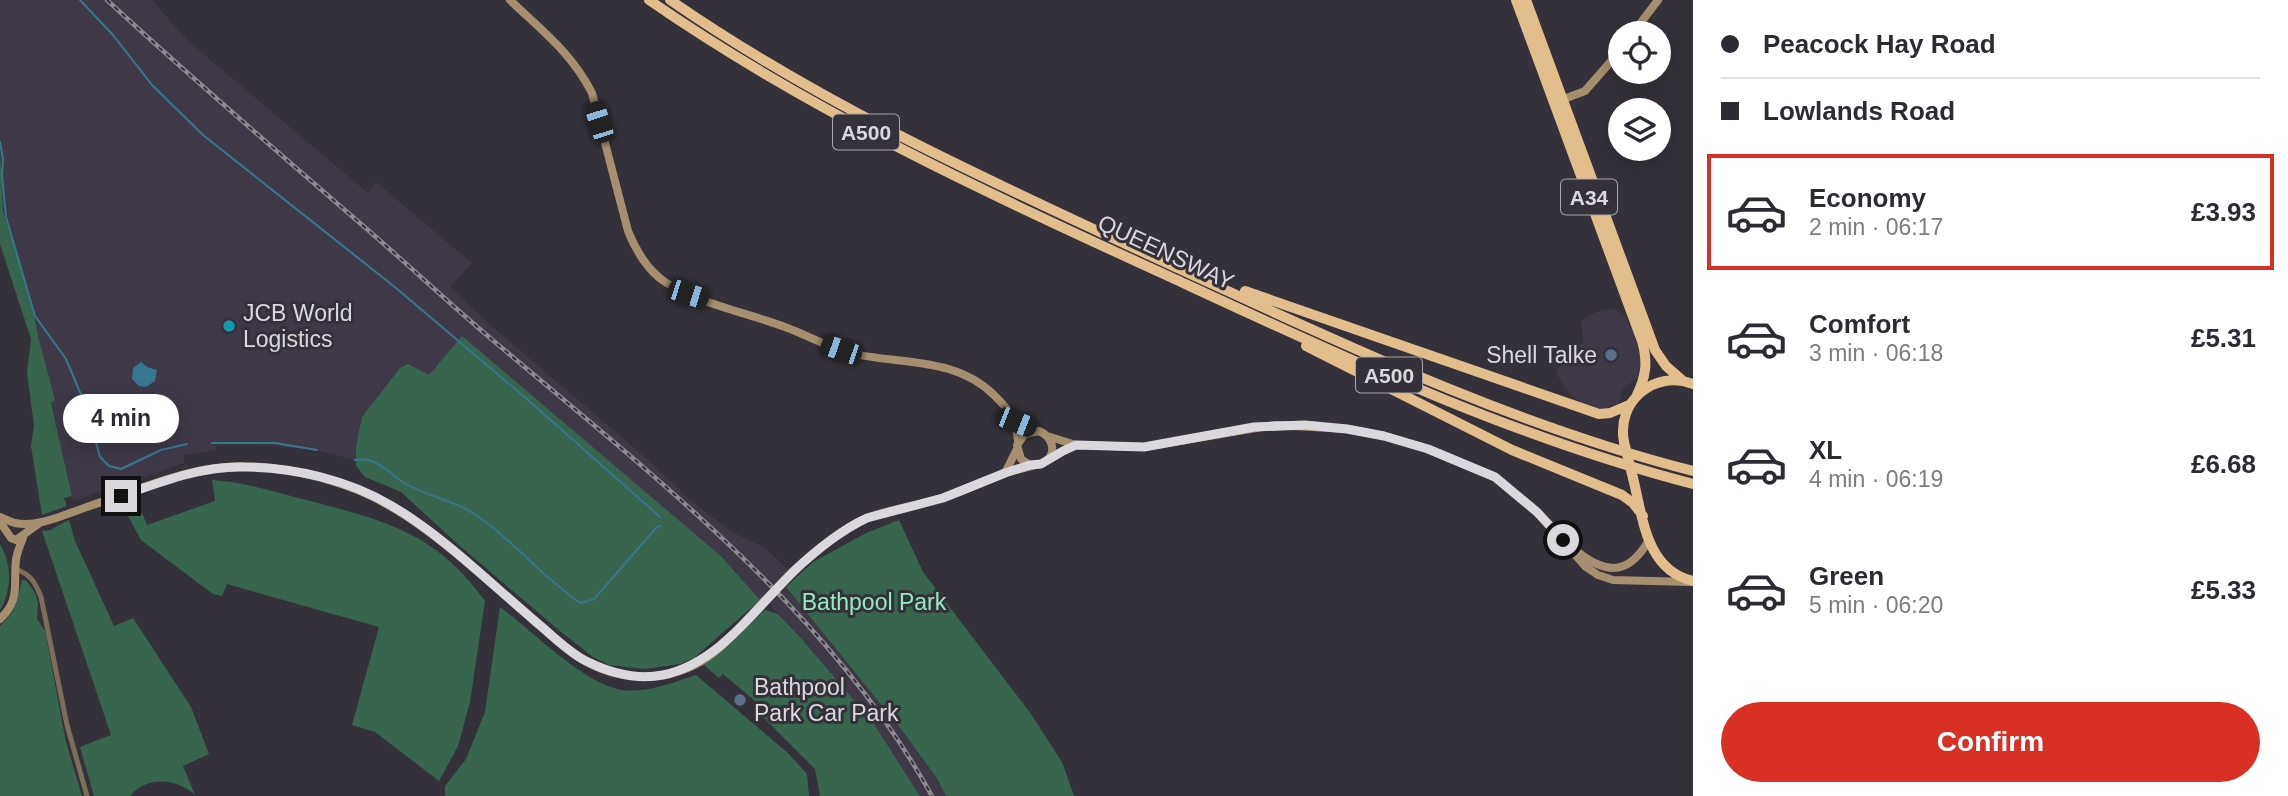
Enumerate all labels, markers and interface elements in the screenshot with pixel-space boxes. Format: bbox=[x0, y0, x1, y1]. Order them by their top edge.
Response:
map controls bbox=[1608, 21, 1671, 161]
button: locate bbox=[1608, 21, 1671, 84]
text: Peacock Hay Road bbox=[1763, 29, 1996, 59]
text: Lowlands Road bbox=[1763, 96, 1955, 126]
button: layers bbox=[1608, 98, 1671, 161]
car bbox=[583, 99, 616, 145]
road number: A500 bbox=[833, 114, 899, 150]
road number: A34 bbox=[1561, 180, 1617, 214]
icon: car bbox=[1725, 181, 1788, 244]
text: Economy bbox=[1809, 183, 1926, 213]
text: £3.93 bbox=[2191, 197, 2256, 227]
street label: QUEENSWAY bbox=[1094, 209, 1238, 295]
text: 2 min · 06:17 bbox=[1809, 214, 1943, 240]
car bbox=[665, 278, 712, 310]
place label: JCB World Logistics bbox=[243, 300, 353, 352]
icon: car bbox=[1725, 307, 1788, 370]
text: Comfort bbox=[1809, 309, 1910, 339]
marker: JCB World Logistics bbox=[221, 318, 237, 334]
text: £5.31 bbox=[2191, 323, 2256, 353]
car bbox=[818, 333, 865, 367]
text: 3 min · 06:18 bbox=[1809, 340, 1943, 366]
place label: Shell Talke bbox=[1486, 342, 1597, 368]
marker: Shell Talke bbox=[1603, 347, 1619, 363]
road number: A500 bbox=[1356, 358, 1422, 392]
callout: 4 min bbox=[63, 394, 179, 444]
car bbox=[993, 404, 1040, 440]
text: 4 min bbox=[91, 405, 151, 431]
icon: car bbox=[1725, 433, 1788, 496]
text: XL bbox=[1809, 435, 1842, 465]
text: £6.68 bbox=[2191, 449, 2256, 479]
text: 4 min · 06:19 bbox=[1809, 466, 1943, 492]
route end bbox=[105, 480, 137, 512]
route start bbox=[1547, 524, 1579, 556]
icon: car bbox=[1725, 559, 1788, 622]
text: Green bbox=[1809, 561, 1884, 591]
text: £5.33 bbox=[2191, 575, 2256, 605]
park label: Bathpool Park bbox=[802, 589, 947, 615]
text: 5 min · 06:20 bbox=[1809, 592, 1943, 618]
place label: Bathpool Park Car Park bbox=[754, 674, 899, 726]
marker: Bathpool Park Car Park bbox=[732, 692, 748, 708]
button: Confirm bbox=[1721, 702, 2260, 782]

